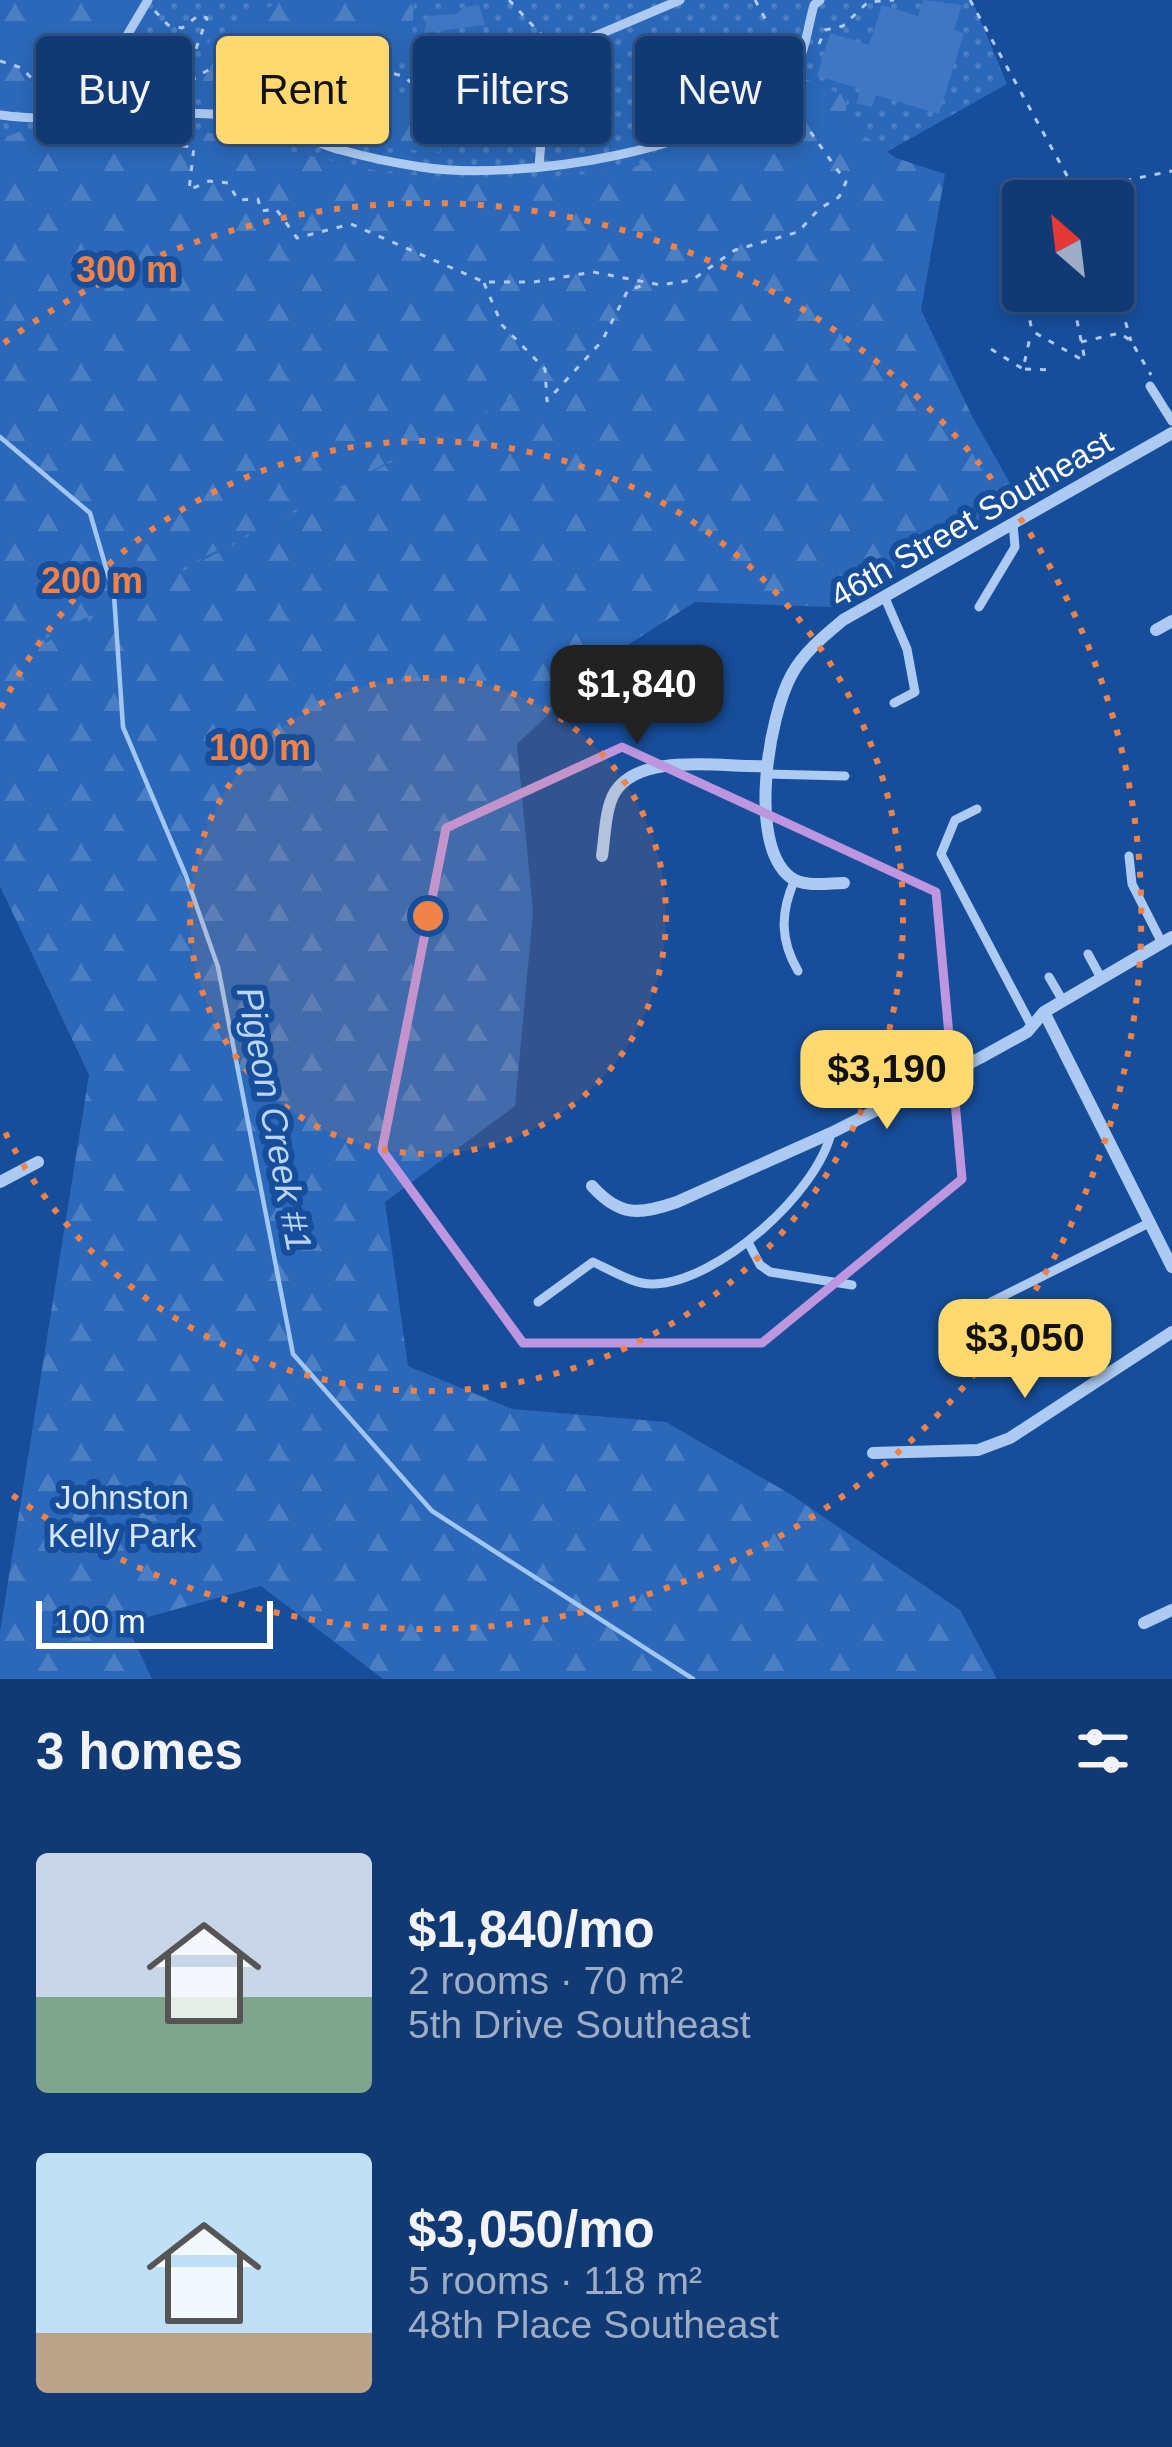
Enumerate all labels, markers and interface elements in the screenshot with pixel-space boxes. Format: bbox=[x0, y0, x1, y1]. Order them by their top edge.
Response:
chip: Buy bbox=[36, 36, 192, 144]
chip: Rent bbox=[216, 36, 389, 144]
chip: Filters bbox=[413, 36, 611, 144]
chip: New bbox=[635, 36, 803, 144]
north arrow bbox=[1002, 180, 1134, 312]
map controls bbox=[1002, 180, 1134, 312]
text: 300 m bbox=[76, 249, 178, 290]
street label: 46th Street Southeast bbox=[824, 423, 1119, 614]
text: 200 m bbox=[41, 560, 143, 601]
pin: $1,840 bbox=[539, 645, 735, 747]
text: $1,840 bbox=[577, 662, 697, 705]
text: 100 m bbox=[209, 727, 311, 768]
centre of rings bbox=[407, 895, 449, 937]
water label: Pigeon Creek #1 bbox=[229, 984, 320, 1255]
pin: $3,190 bbox=[789, 1030, 985, 1132]
text: $3,190 bbox=[827, 1047, 947, 1090]
pin: $3,050 bbox=[927, 1299, 1123, 1401]
text: $3,050 bbox=[965, 1316, 1085, 1359]
park label: Johnston Kelly Park bbox=[48, 1479, 197, 1554]
scale bar bbox=[36, 1595, 273, 1648]
text: 100 m bbox=[54, 1603, 146, 1640]
icon: filters bbox=[1070, 1718, 1136, 1784]
text: 3 homes bbox=[36, 1723, 243, 1780]
icon: home bbox=[132, 1901, 276, 2045]
text: $1,840/mo bbox=[408, 1901, 655, 1958]
text: 2 rooms · 70 m² bbox=[408, 1959, 683, 2002]
text: 5th Drive Southeast bbox=[408, 2003, 751, 2046]
icon: home bbox=[132, 2201, 276, 2345]
text: $3,050/mo bbox=[408, 2201, 655, 2258]
text: 5 rooms · 118 m² bbox=[408, 2259, 702, 2302]
text: 48th Place Southeast bbox=[408, 2303, 779, 2346]

